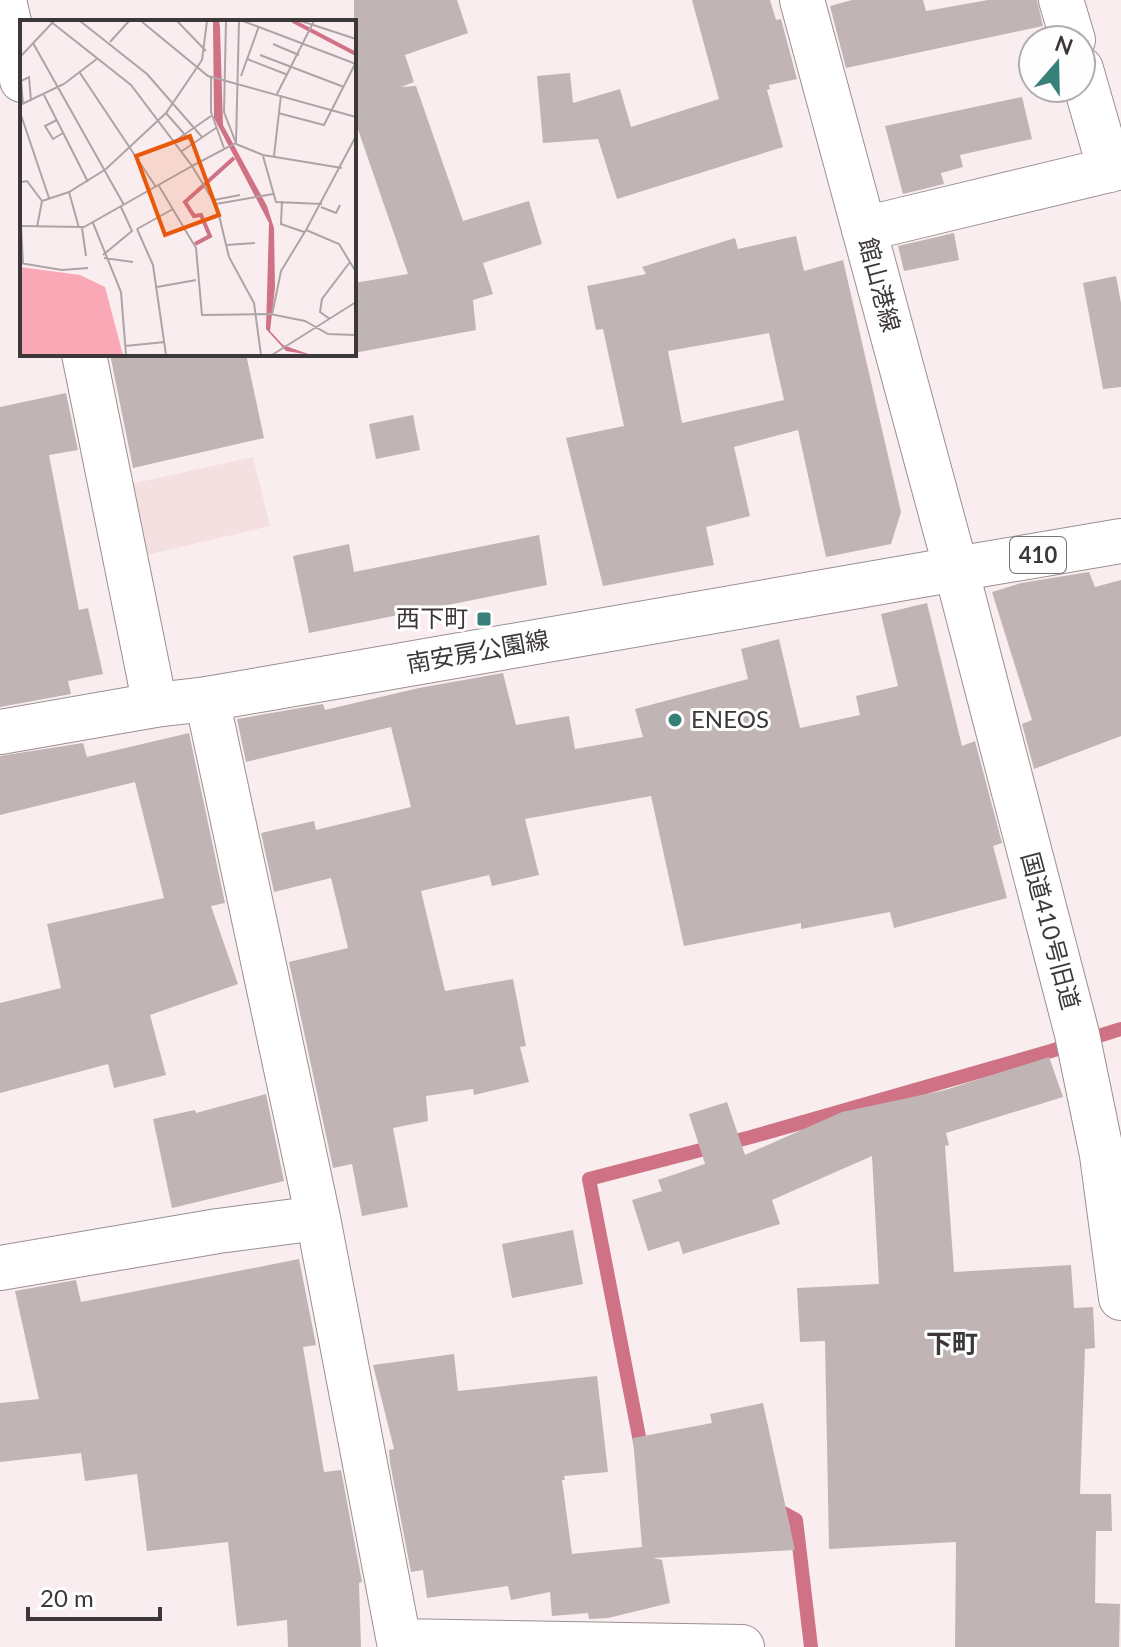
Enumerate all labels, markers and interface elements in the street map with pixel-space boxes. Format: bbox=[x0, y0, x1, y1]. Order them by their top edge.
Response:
inset map bbox=[20, 20, 356, 356]
north arrow bbox=[1017, 24, 1097, 104]
text: N bbox=[1051, 29, 1077, 60]
street label: 館山港線 bbox=[854, 234, 907, 335]
road number: 410 bbox=[1010, 537, 1066, 573]
place label: 西下町 bbox=[396, 603, 468, 632]
marker: 西下町 bbox=[475, 610, 493, 628]
street label: 南安房公園線 bbox=[404, 624, 551, 677]
place label: ENEOS bbox=[691, 704, 769, 733]
marker: ENEOS bbox=[666, 711, 684, 729]
street label: 国道410号旧道 bbox=[1017, 849, 1086, 1012]
district label: 下町 bbox=[926, 1327, 978, 1359]
scale bar bbox=[28, 1571, 160, 1621]
text: 20 m bbox=[40, 1583, 94, 1612]

